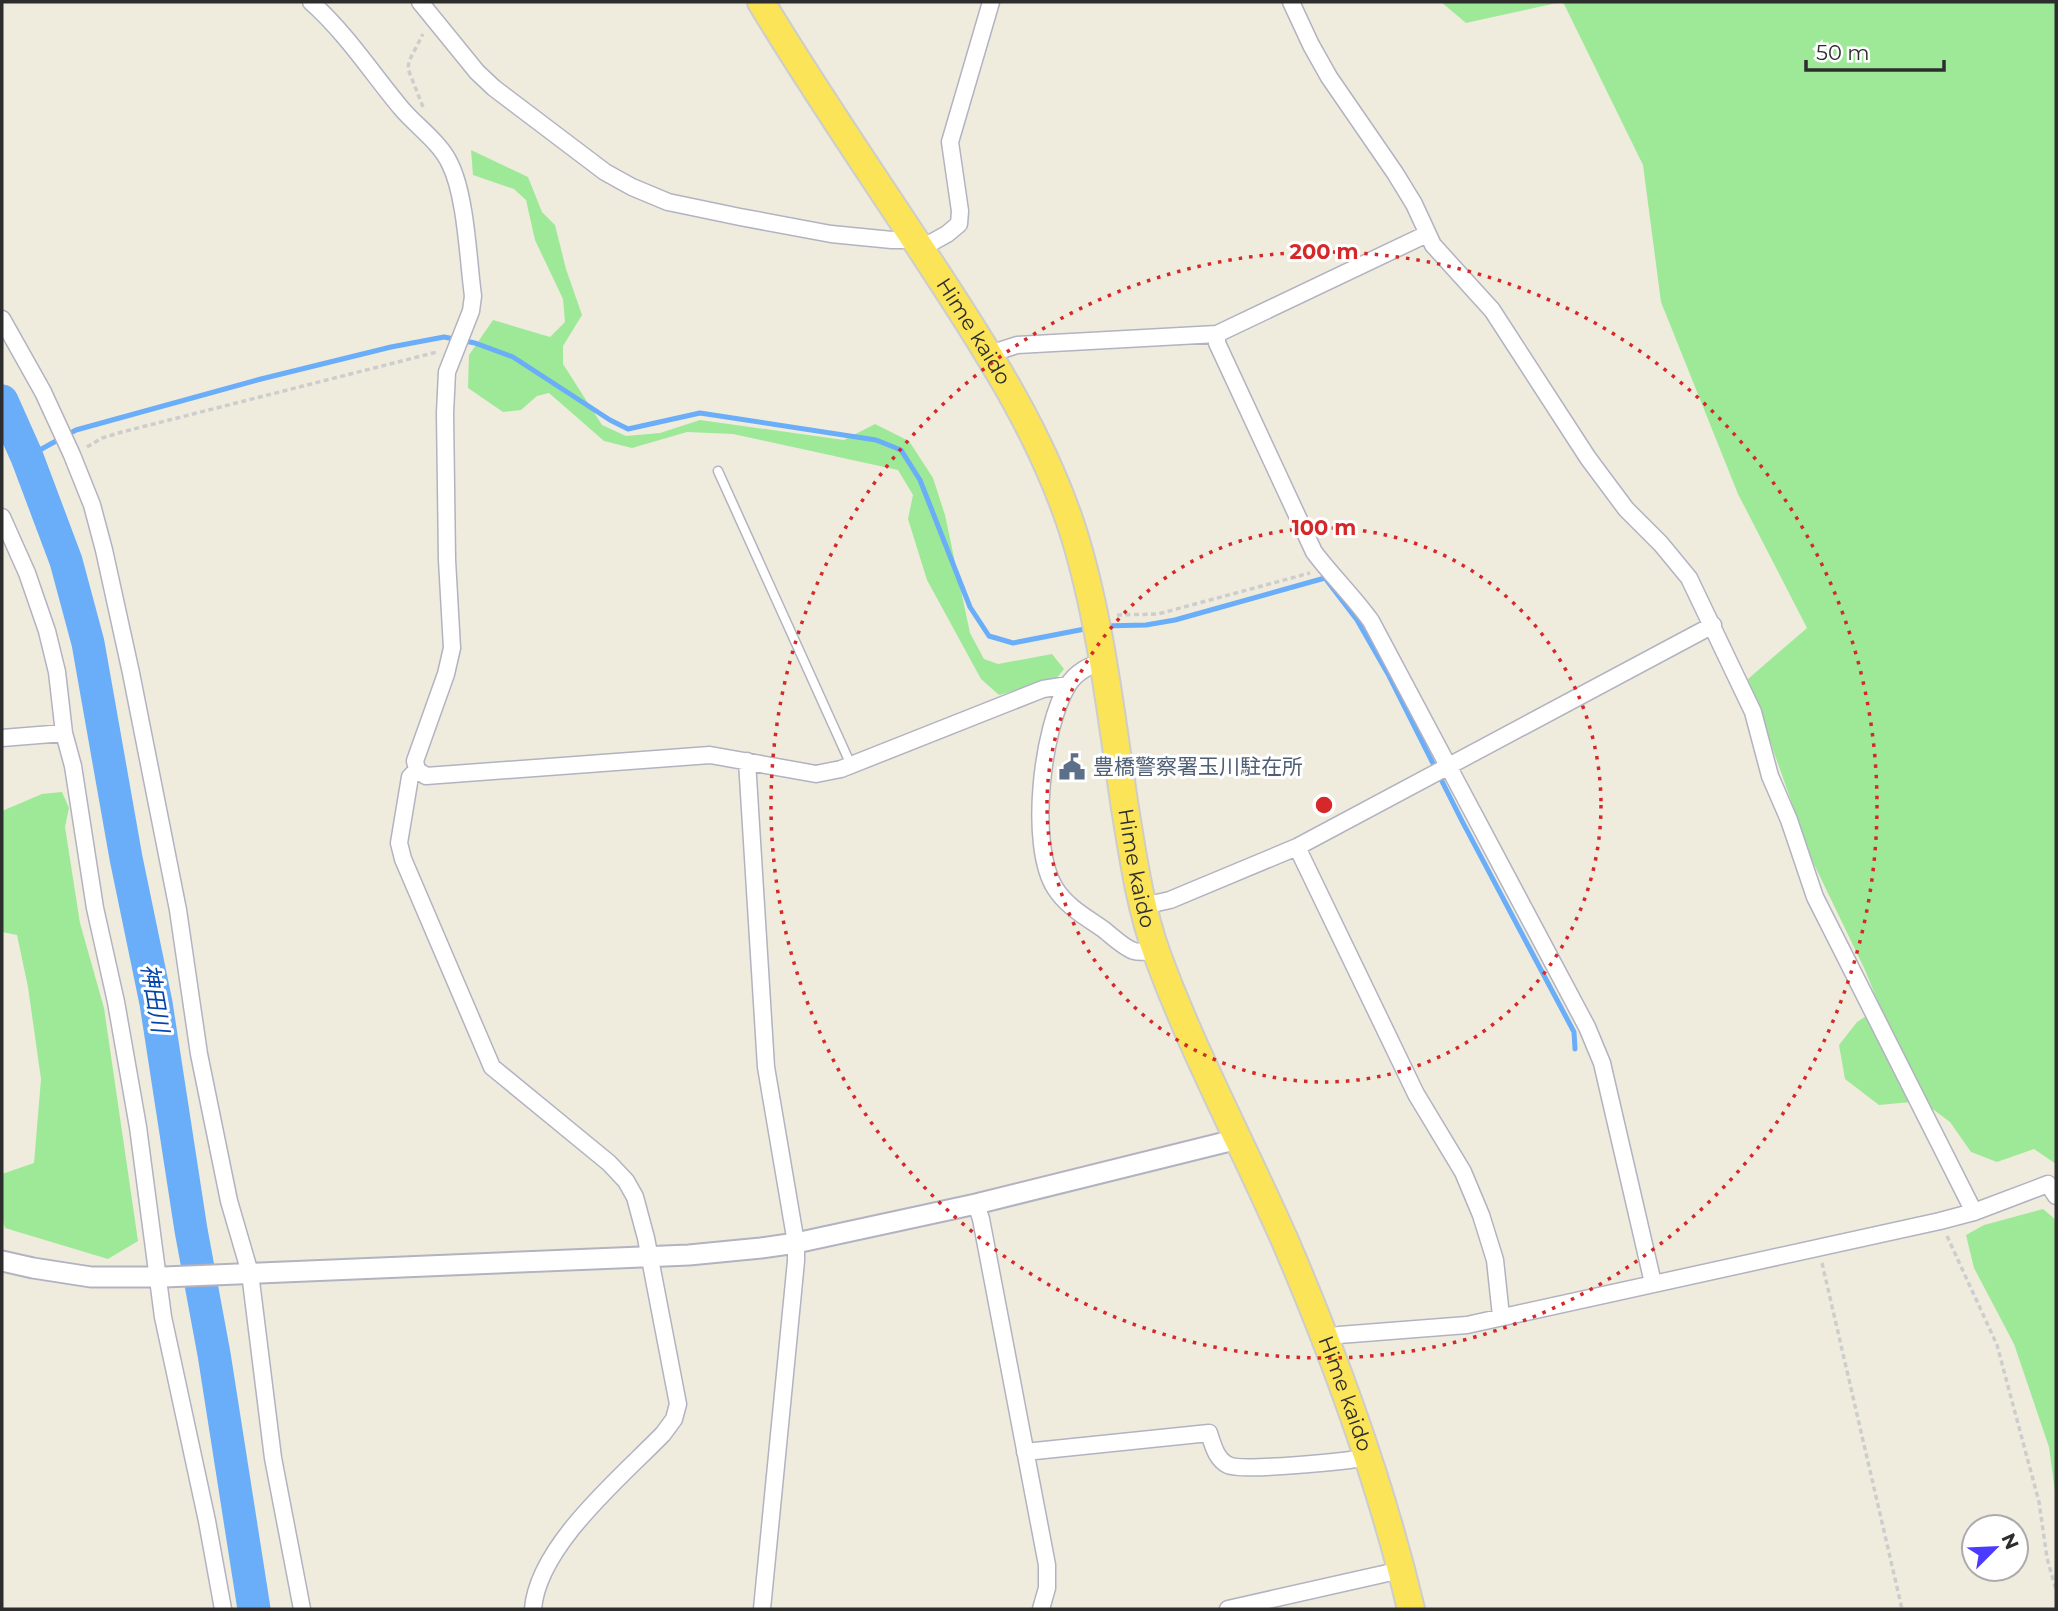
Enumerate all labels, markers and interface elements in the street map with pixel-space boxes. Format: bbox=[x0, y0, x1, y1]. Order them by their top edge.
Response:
scale bar bbox=[1806, 28, 1944, 72]
text: 50 m bbox=[1816, 40, 1870, 65]
text: 200 m bbox=[1290, 239, 1358, 264]
street label: Hime kaido bbox=[931, 273, 1017, 389]
text: 100 m bbox=[1292, 515, 1356, 540]
public building icon: 豊橋警察署玉川駐在所 bbox=[1057, 752, 1087, 782]
place label: 豊橋警察署玉川駐在所 bbox=[1093, 754, 1303, 779]
centre of rings bbox=[1312, 793, 1336, 817]
street label: Hime kaido bbox=[1113, 807, 1161, 930]
water label: 神田川 bbox=[135, 962, 175, 1037]
street label: Hime kaido bbox=[1313, 1332, 1378, 1454]
north arrow bbox=[1960, 1513, 2030, 1583]
text: N bbox=[1996, 1530, 2024, 1553]

